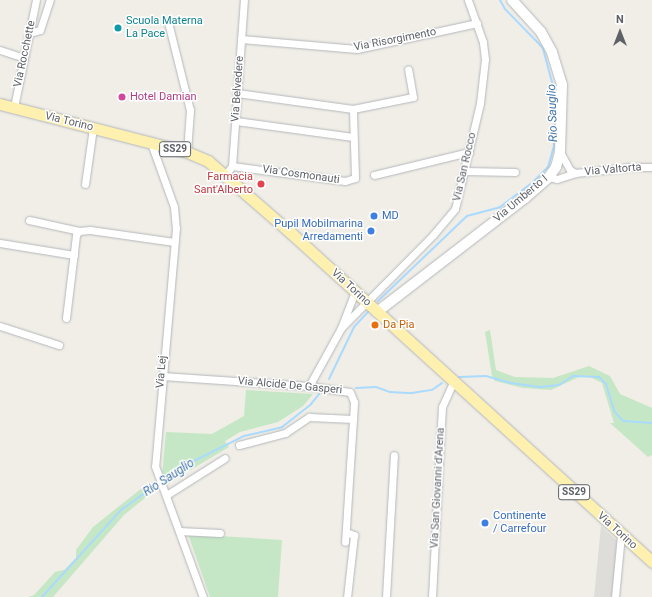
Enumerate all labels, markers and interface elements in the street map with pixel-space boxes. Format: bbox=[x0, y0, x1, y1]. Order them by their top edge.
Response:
north arrow bbox=[600, 12, 640, 52]
text: N bbox=[616, 13, 624, 26]
place label: Scuola Materna La Pace bbox=[126, 15, 203, 41]
street label: Via Rocchette bbox=[11, 19, 39, 89]
marker: Scuola Materna La Pace bbox=[113, 23, 123, 33]
street label: Via Risorgimento bbox=[353, 26, 437, 54]
street label: Via Belvedere bbox=[229, 55, 247, 123]
water label: Rio Sauglio bbox=[545, 84, 561, 142]
place label: Hotel Damian bbox=[130, 90, 197, 104]
marker: Hotel Damian bbox=[117, 92, 127, 102]
street label: Via Torino bbox=[43, 110, 95, 134]
street label: Via San Rocco bbox=[451, 131, 479, 203]
road number: SS29 bbox=[159, 141, 191, 157]
street label: Via Valtorta bbox=[584, 161, 642, 179]
street label: Via Cosmonauti bbox=[262, 163, 340, 187]
place label: Farmacia Sant'Alberto bbox=[194, 171, 253, 197]
street label: Via Umberto I bbox=[491, 173, 551, 225]
marker: Farmacia Sant'Alberto bbox=[256, 179, 266, 189]
place label: MD bbox=[382, 209, 399, 223]
marker: MD bbox=[369, 211, 379, 221]
place label: Pupil Mobilmarina Arredamenti bbox=[274, 218, 363, 244]
marker: Pupil Mobilmarina Arredamenti bbox=[366, 226, 376, 236]
street label: Via Torino bbox=[328, 267, 374, 309]
place label: Da Pia bbox=[383, 318, 415, 332]
marker: Da Pia bbox=[370, 320, 380, 330]
street label: Via Lej bbox=[154, 355, 170, 389]
street label: Via Alcide De Gasperi bbox=[237, 375, 343, 397]
street label: Via San Giovanni d'Arena bbox=[428, 427, 448, 549]
water label: Rio Sauglio bbox=[141, 456, 197, 500]
road number: SS29 bbox=[558, 484, 590, 500]
place label: Continente / Carrefour bbox=[493, 510, 546, 536]
street label: Via Torino bbox=[594, 510, 640, 552]
marker: Continente / Carrefour bbox=[480, 518, 490, 528]

